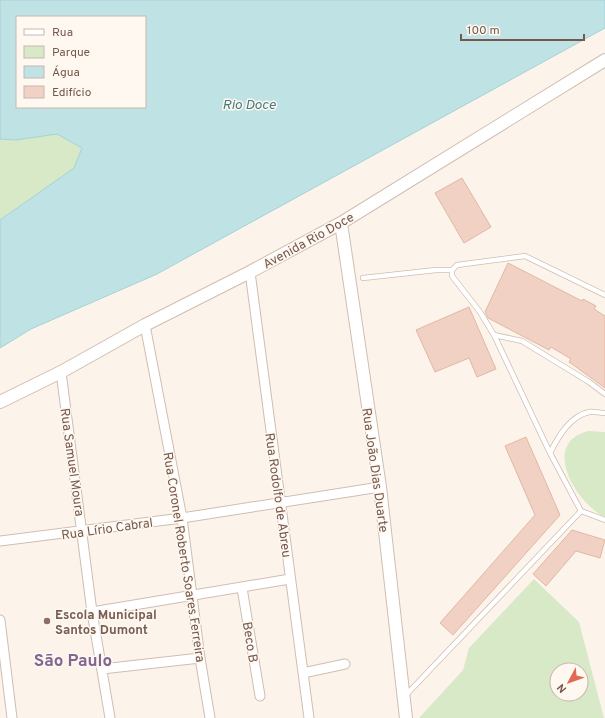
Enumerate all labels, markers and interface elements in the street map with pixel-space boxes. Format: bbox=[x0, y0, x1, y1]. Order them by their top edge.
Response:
legend bbox=[16, 16, 146, 108]
scale bar bbox=[461, 16, 584, 42]
text: 100 m bbox=[467, 23, 500, 39]
text: Rua bbox=[52, 25, 73, 41]
text: Parque bbox=[52, 45, 90, 61]
text: Água bbox=[52, 65, 80, 81]
text: Edifício bbox=[52, 85, 92, 101]
water label: Rio Doce bbox=[222, 97, 277, 114]
street label: Avenida Rio Doce bbox=[261, 210, 357, 273]
street label: Rua Samuel Moura bbox=[56, 407, 87, 517]
street label: Rua João Dias Duarte bbox=[357, 407, 391, 534]
street label: Rua Rodolfo de Abreu bbox=[260, 432, 294, 559]
street label: Rua Coronel Roberto Soares Ferreira bbox=[158, 451, 208, 664]
street label: Rua Lírio Cabral bbox=[60, 516, 154, 544]
place label: Escola Municipal Santos Dumont bbox=[55, 608, 157, 639]
marker: Escola Municipal Santos Dumont bbox=[42, 616, 52, 626]
street label: Beco B bbox=[238, 621, 260, 664]
district label: São Paulo bbox=[34, 651, 112, 673]
north arrow bbox=[549, 662, 589, 702]
text: N bbox=[554, 680, 570, 695]

